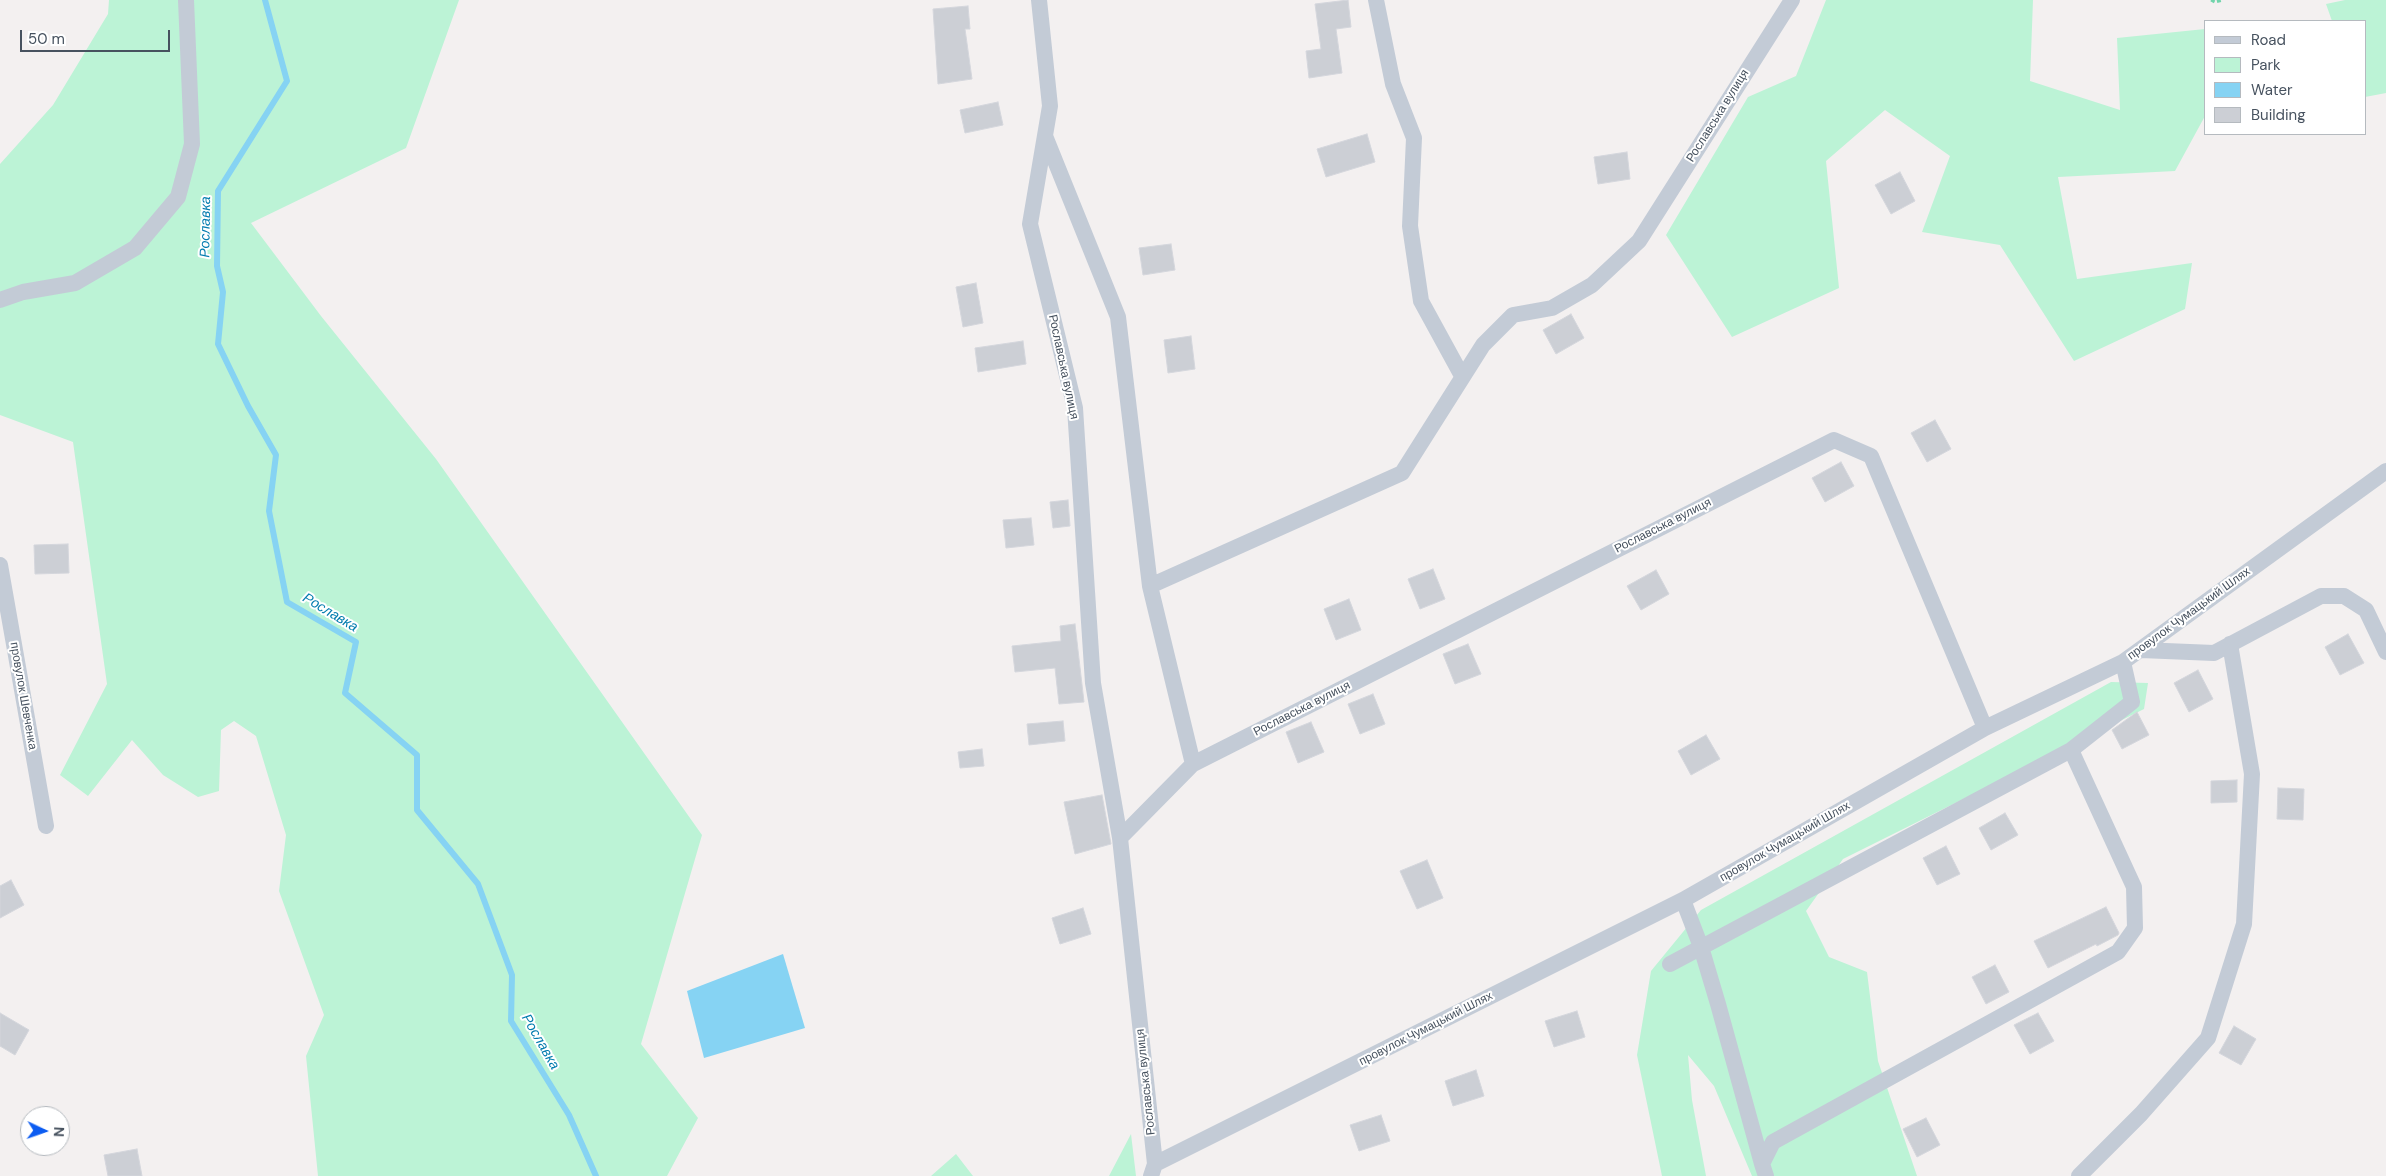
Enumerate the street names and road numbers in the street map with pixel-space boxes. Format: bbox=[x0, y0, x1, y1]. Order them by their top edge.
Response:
street label: Рославська вулиця bbox=[1684, 67, 1752, 165]
street label: Рославська вулиця bbox=[1045, 313, 1081, 421]
street label: Рославська вулиця bbox=[1612, 495, 1714, 557]
street label: провулок Чумацький Шлях bbox=[2125, 565, 2253, 663]
street label: провулок Шевченка bbox=[6, 641, 40, 751]
street label: Рославська вулиця bbox=[1251, 678, 1353, 740]
street label: провулок Чумацький Шлях bbox=[1717, 799, 1853, 885]
street label: провулок Чумацький Шлях bbox=[1357, 989, 1495, 1069]
street label: Рославська вулиця bbox=[1133, 1028, 1159, 1136]

